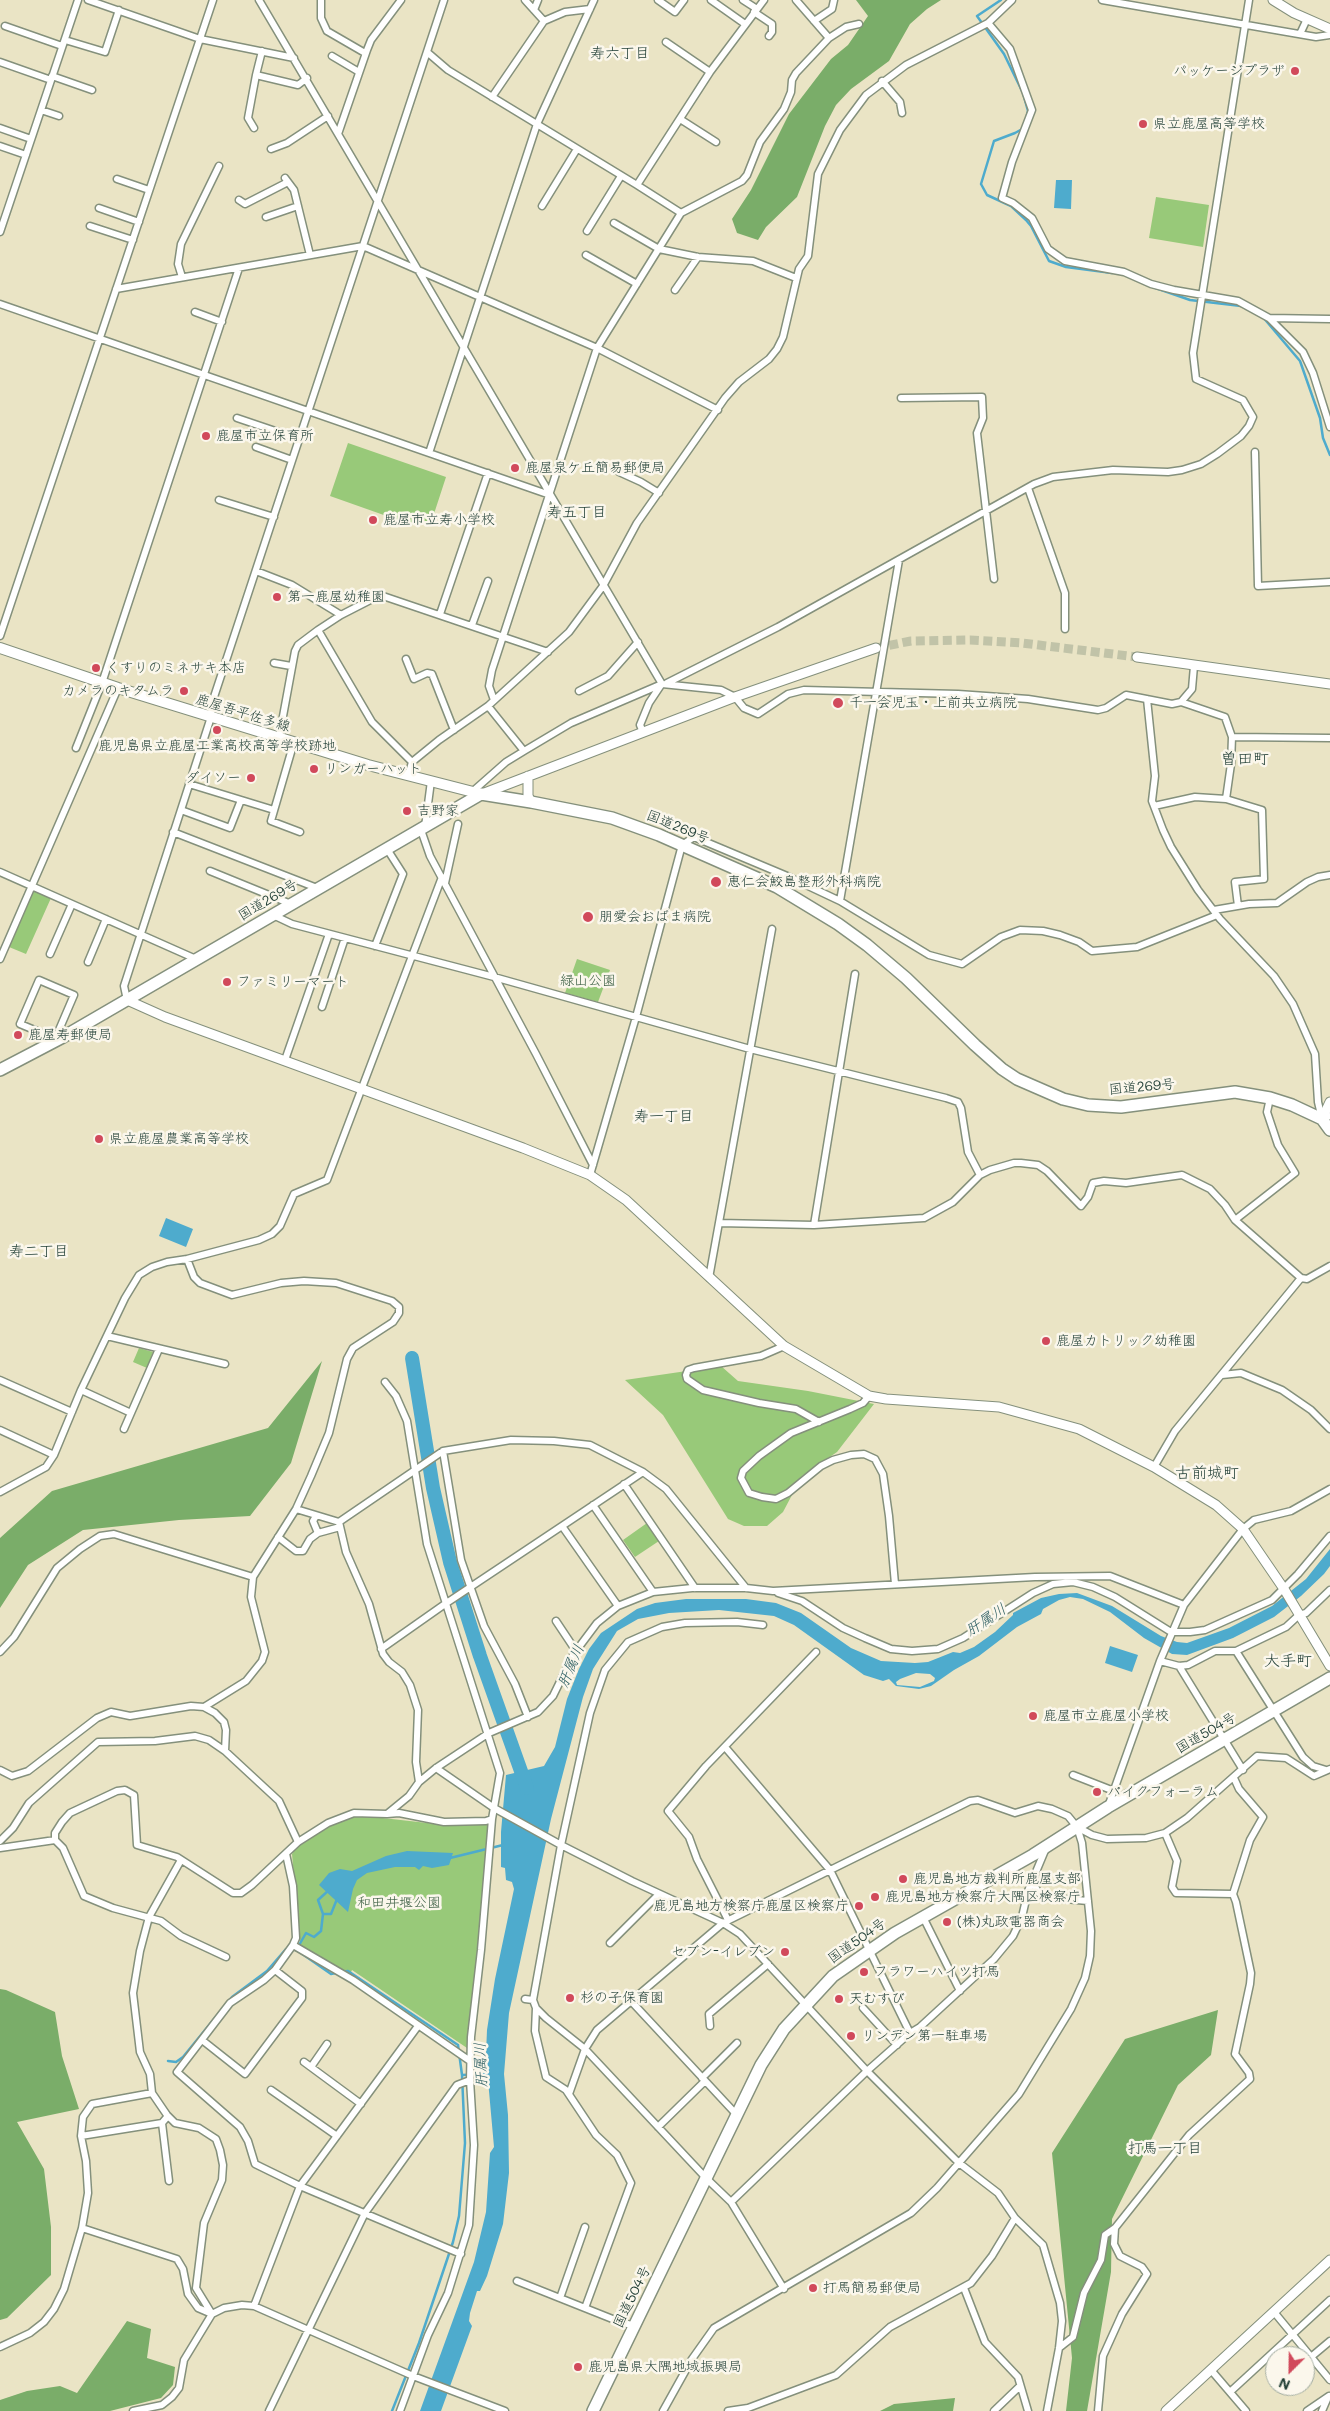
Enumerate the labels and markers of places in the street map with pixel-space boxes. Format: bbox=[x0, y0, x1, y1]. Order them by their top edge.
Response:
place label: パッケージプラザ bbox=[1173, 63, 1285, 79]
marker: パッケージプラザ bbox=[1289, 65, 1301, 77]
place label: 県立鹿屋高等学校 bbox=[1153, 116, 1265, 132]
marker: 県立鹿屋高等学校 bbox=[1137, 118, 1149, 130]
place label: 鹿屋市立保育所 bbox=[216, 428, 314, 444]
marker: 鹿屋市立保育所 bbox=[200, 430, 212, 442]
place label: 鹿屋泉ケ丘簡易郵便局 bbox=[525, 460, 665, 476]
marker: 鹿屋泉ケ丘簡易郵便局 bbox=[509, 462, 521, 474]
place label: 鹿屋市立寿小学校 bbox=[383, 512, 495, 528]
marker: 鹿屋市立寿小学校 bbox=[367, 514, 379, 526]
place label: 第一鹿屋幼稚園 bbox=[287, 589, 385, 605]
marker: 第一鹿屋幼稚園 bbox=[271, 591, 283, 603]
place label: くすりのミネサキ本店 bbox=[106, 660, 246, 676]
marker: くすりのミネサキ本店 bbox=[90, 662, 102, 674]
place label: カメラのキタムラ bbox=[62, 683, 174, 699]
marker: カメラのキタムラ bbox=[178, 685, 190, 697]
place label: 千一会児玉・上前共立病院 bbox=[849, 695, 1017, 711]
marker: 千一会児玉・上前共立病院 bbox=[831, 696, 845, 710]
marker: 鹿児島県立鹿屋工業高校高等学校跡地 bbox=[211, 724, 223, 736]
place label: 鹿児島県立鹿屋工業高校高等学校跡地 bbox=[98, 738, 336, 754]
place label: リンガーハット bbox=[324, 761, 422, 777]
marker: リンガーハット bbox=[308, 763, 320, 775]
place label: ダイソー bbox=[185, 770, 241, 786]
marker: ダイソー bbox=[245, 772, 257, 784]
place label: 吉野家 bbox=[417, 803, 459, 819]
marker: 吉野家 bbox=[401, 805, 413, 817]
place label: 恵仁会鮫島整形外科病院 bbox=[727, 874, 881, 890]
marker: 恵仁会鮫島整形外科病院 bbox=[709, 875, 723, 889]
place label: 朋愛会おばま病院 bbox=[599, 909, 711, 925]
marker: 朋愛会おばま病院 bbox=[581, 910, 595, 924]
place label: ファミリーマート bbox=[237, 974, 349, 990]
marker: ファミリーマート bbox=[221, 976, 233, 988]
place label: 鹿屋寿郵便局 bbox=[28, 1027, 112, 1043]
marker: 鹿屋寿郵便局 bbox=[12, 1029, 24, 1041]
place label: 県立鹿屋農業高等学校 bbox=[109, 1131, 249, 1147]
marker: 県立鹿屋農業高等学校 bbox=[93, 1133, 105, 1145]
place label: 鹿屋カトリック幼稚園 bbox=[1056, 1333, 1196, 1349]
marker: 鹿屋カトリック幼稚園 bbox=[1040, 1335, 1052, 1347]
place label: 鹿屋市立鹿屋小学校 bbox=[1043, 1708, 1169, 1724]
marker: 鹿屋市立鹿屋小学校 bbox=[1027, 1710, 1039, 1722]
place label: バイクフォーラム bbox=[1107, 1784, 1219, 1800]
marker: バイクフォーラム bbox=[1091, 1786, 1103, 1798]
place label: 鹿児島地方裁判所鹿屋支部 bbox=[913, 1871, 1081, 1887]
marker: 鹿児島地方裁判所鹿屋支部 bbox=[897, 1873, 909, 1885]
place label: 鹿児島地方検察庁大隅区検察庁 bbox=[885, 1889, 1081, 1905]
marker: 鹿児島地方検察庁大隅区検察庁 bbox=[869, 1891, 881, 1903]
place label: 鹿児島地方検察庁鹿屋区検察庁 bbox=[653, 1898, 849, 1914]
marker: 鹿児島地方検察庁鹿屋区検察庁 bbox=[853, 1900, 865, 1912]
place label: (株)丸政電器商会 bbox=[957, 1914, 1065, 1930]
marker: (株)丸政電器商会 bbox=[941, 1916, 953, 1928]
place label: セブン-イレブン bbox=[671, 1944, 775, 1960]
marker: セブン-イレブン bbox=[779, 1946, 791, 1958]
place label: フラワーハイツ打馬 bbox=[874, 1964, 1000, 1980]
marker: フラワーハイツ打馬 bbox=[858, 1966, 870, 1978]
place label: 杉の子保育園 bbox=[580, 1990, 664, 2006]
place label: 天むすび bbox=[849, 1991, 905, 2007]
marker: 杉の子保育園 bbox=[564, 1992, 576, 2004]
marker: 天むすび bbox=[833, 1993, 845, 2005]
place label: リンデン第一駐車場 bbox=[861, 2028, 987, 2044]
marker: リンデン第一駐車場 bbox=[845, 2030, 857, 2042]
place label: 打馬簡易郵便局 bbox=[823, 2280, 921, 2296]
marker: 打馬簡易郵便局 bbox=[807, 2282, 819, 2294]
place label: 鹿児島県大隅地域振興局 bbox=[588, 2359, 742, 2375]
marker: 鹿児島県大隅地域振興局 bbox=[572, 2361, 584, 2373]

